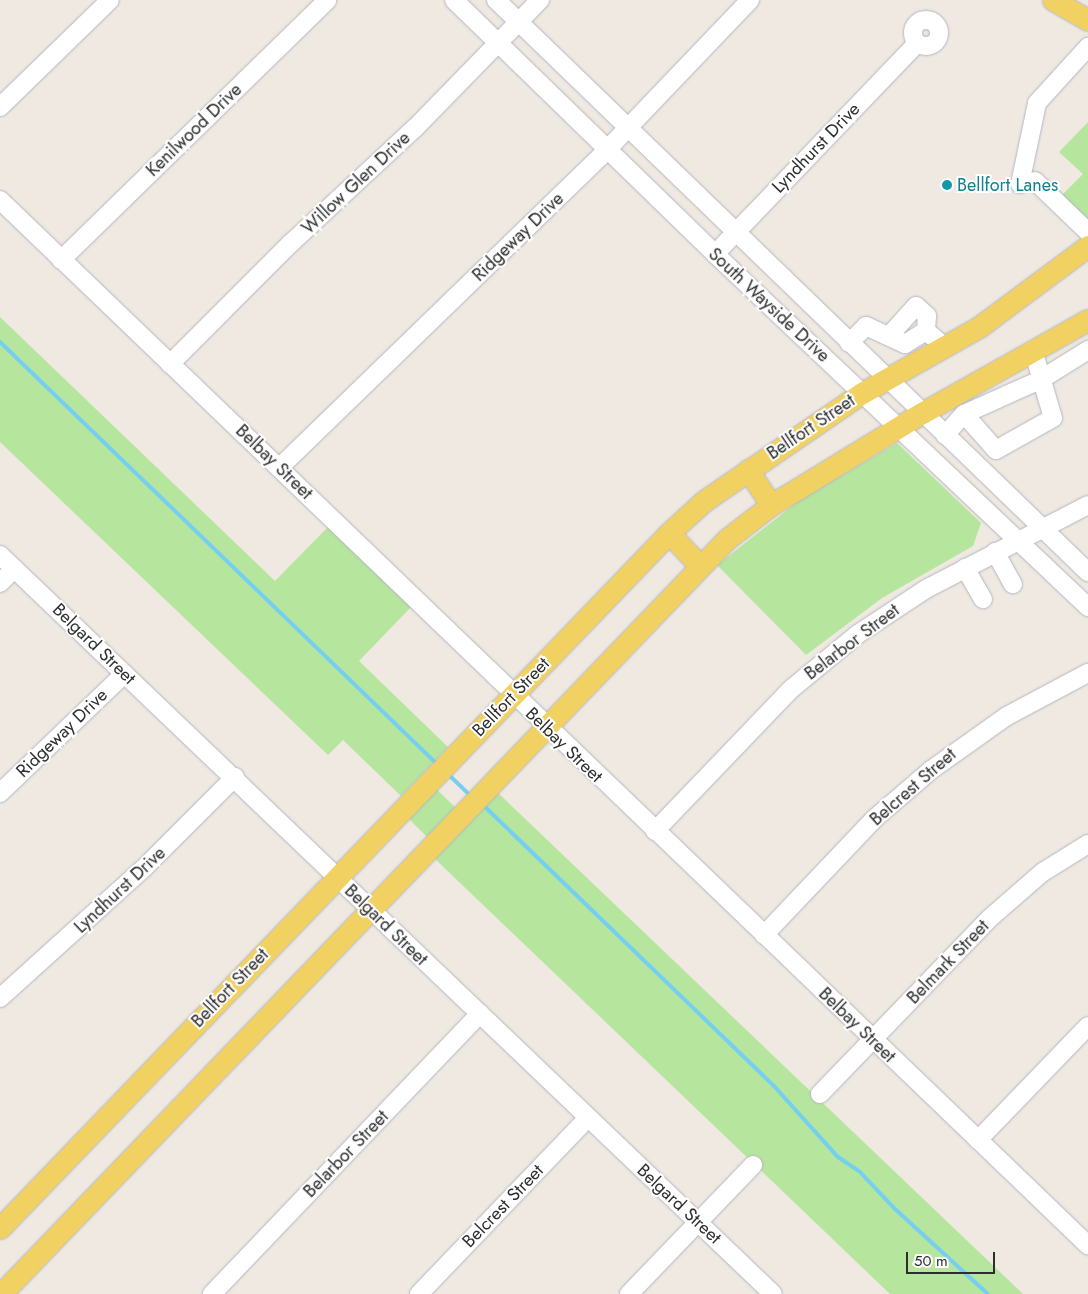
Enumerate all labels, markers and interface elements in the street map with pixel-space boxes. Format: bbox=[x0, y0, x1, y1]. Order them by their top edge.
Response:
street label: Kenilwood Drive bbox=[142, 79, 246, 181]
street label: Lyndhurst Drive bbox=[768, 98, 864, 198]
street label: Willow Glen Drive bbox=[297, 127, 415, 239]
place label: Bellfort Lanes bbox=[957, 174, 1058, 196]
marker: Bellfort Lanes bbox=[941, 179, 953, 191]
street label: Ridgeway Drive bbox=[468, 188, 568, 286]
street label: South Wayside Drive bbox=[704, 243, 834, 367]
street label: Bellfort Street bbox=[763, 390, 859, 464]
street label: Belbay Street bbox=[231, 420, 317, 504]
street label: Belgard Street bbox=[48, 599, 140, 689]
street label: Belarbor Street bbox=[800, 599, 904, 685]
street label: Bellfort Street bbox=[468, 653, 554, 741]
street label: Ridgeway Drive bbox=[12, 684, 112, 782]
street label: Belbay Street bbox=[521, 703, 607, 787]
street label: Belcrest Street bbox=[865, 744, 961, 830]
street label: Lyndhurst Drive bbox=[70, 842, 170, 938]
street label: Belgard Street bbox=[340, 880, 432, 970]
street label: Belmark Street bbox=[903, 915, 993, 1009]
street label: Bellfort Street bbox=[187, 944, 273, 1032]
street label: Belbay Street bbox=[814, 983, 900, 1067]
street label: Belarbor Street bbox=[299, 1106, 393, 1202]
street label: Belcrest Street bbox=[458, 1160, 548, 1252]
street label: Belgard Street bbox=[632, 1160, 726, 1248]
scale bar bbox=[908, 1242, 997, 1274]
text: 50 m bbox=[914, 1250, 948, 1272]

